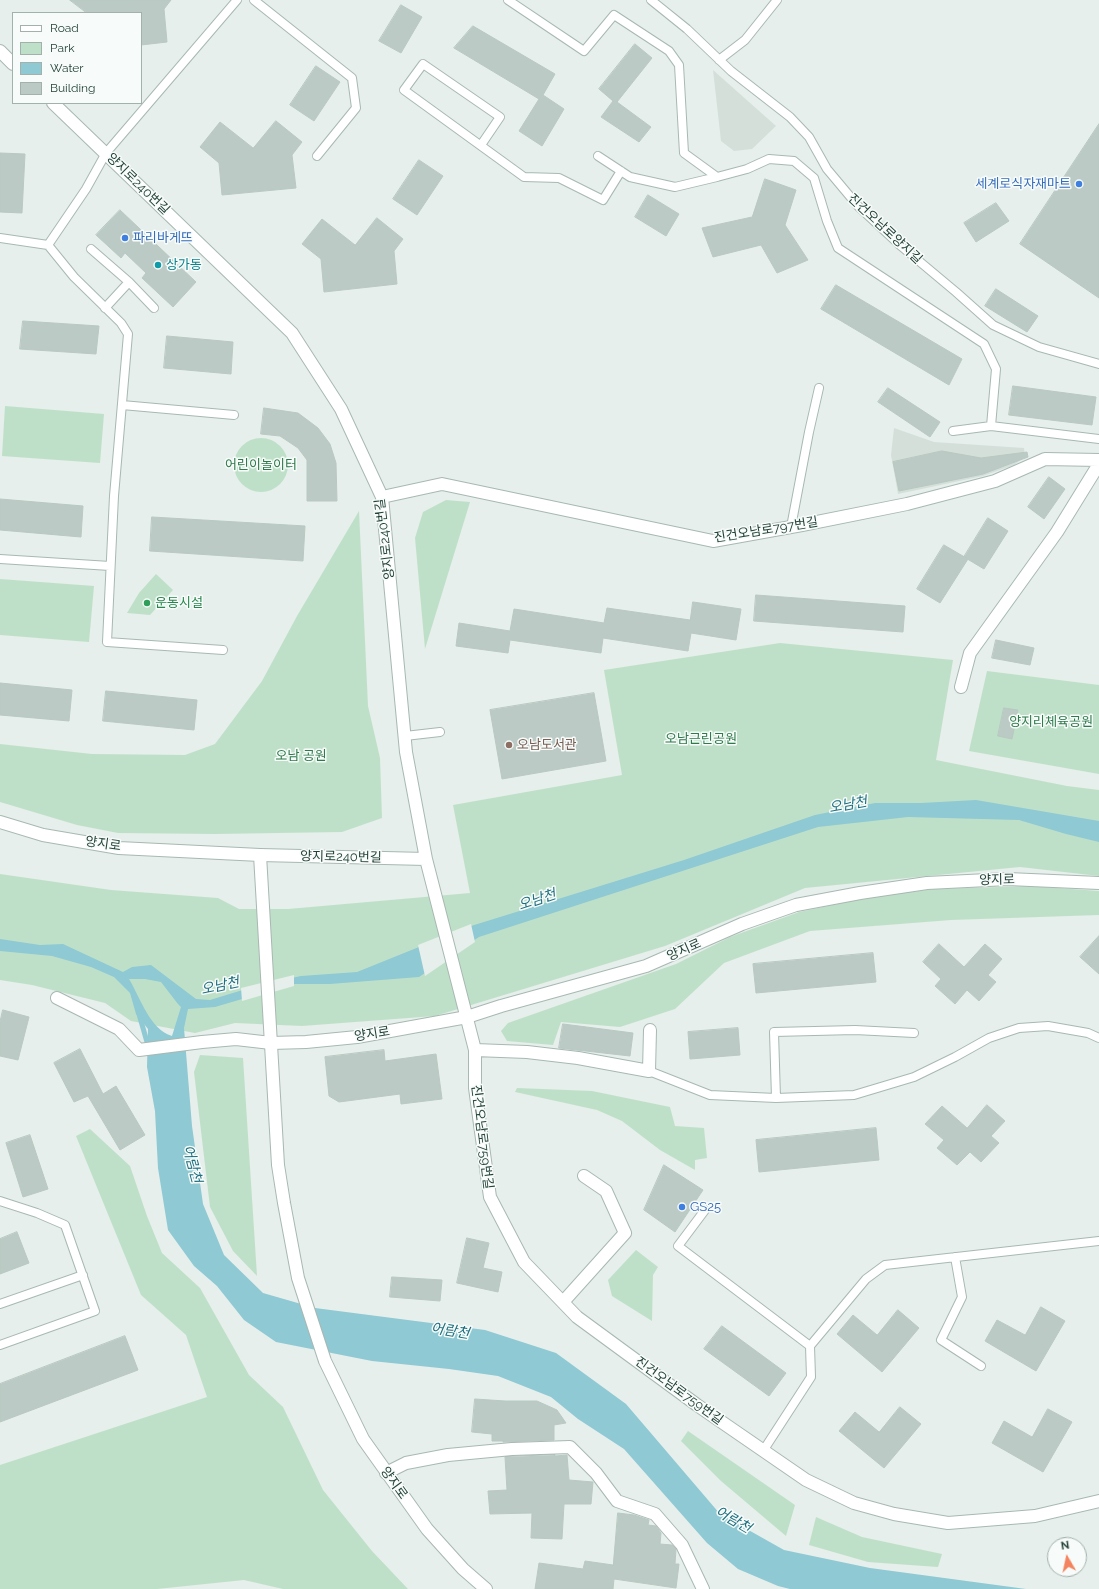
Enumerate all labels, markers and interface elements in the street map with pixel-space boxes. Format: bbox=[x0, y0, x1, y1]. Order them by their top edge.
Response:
legend bbox=[12, 12, 142, 104]
text: Road bbox=[50, 21, 79, 35]
text: Park bbox=[50, 41, 75, 55]
text: Water bbox=[50, 61, 84, 75]
text: Building bbox=[50, 81, 96, 95]
street label: 양지로240번길 bbox=[103, 150, 173, 218]
place label: 세계로식자재마트 bbox=[975, 176, 1071, 192]
marker: 세계로식자재마트 bbox=[1074, 179, 1084, 189]
street label: 진건오남로양지길 bbox=[845, 191, 925, 267]
place label: 파리바게뜨 bbox=[133, 230, 193, 246]
marker: 파리바게뜨 bbox=[120, 233, 130, 243]
place label: 상가동 bbox=[166, 257, 202, 273]
marker: 상가동 bbox=[153, 260, 163, 270]
park label: 어린이놀이터 bbox=[225, 457, 297, 473]
street label: 양지로240번길 bbox=[372, 498, 398, 580]
street label: 진건오남로797번길 bbox=[713, 514, 819, 546]
place label: 운동시설 bbox=[155, 595, 203, 611]
marker: 운동시설 bbox=[142, 598, 152, 608]
park label: 양지리체육공원 bbox=[1009, 714, 1093, 730]
park label: 오남근린공원 bbox=[665, 731, 737, 747]
place label: 오남도서관 bbox=[517, 737, 577, 753]
marker: 오남도서관 bbox=[504, 740, 514, 750]
park label: 오남 공원 bbox=[275, 748, 327, 764]
water label: 오남천 bbox=[828, 793, 868, 817]
street label: 양지로 bbox=[84, 834, 122, 854]
street label: 양지로240번길 bbox=[300, 848, 382, 866]
street label: 양지로 bbox=[979, 872, 1015, 888]
water label: 오남천 bbox=[516, 886, 558, 914]
street label: 양지로 bbox=[664, 936, 704, 964]
water label: 오남천 bbox=[199, 974, 241, 998]
street label: 양지로 bbox=[353, 1023, 391, 1045]
street label: 진건오남로759번길 bbox=[468, 1084, 496, 1190]
water label: 어람천 bbox=[179, 1143, 205, 1185]
place label: GS25 bbox=[690, 1199, 721, 1215]
marker: GS25 bbox=[677, 1202, 687, 1212]
water label: 어람천 bbox=[430, 1320, 470, 1342]
street label: 진건오남로759번길 bbox=[632, 1354, 726, 1428]
street label: 양지로 bbox=[377, 1464, 411, 1502]
water label: 어람천 bbox=[712, 1503, 754, 1537]
north arrow bbox=[1047, 1537, 1087, 1577]
text: N bbox=[1060, 1539, 1070, 1553]

